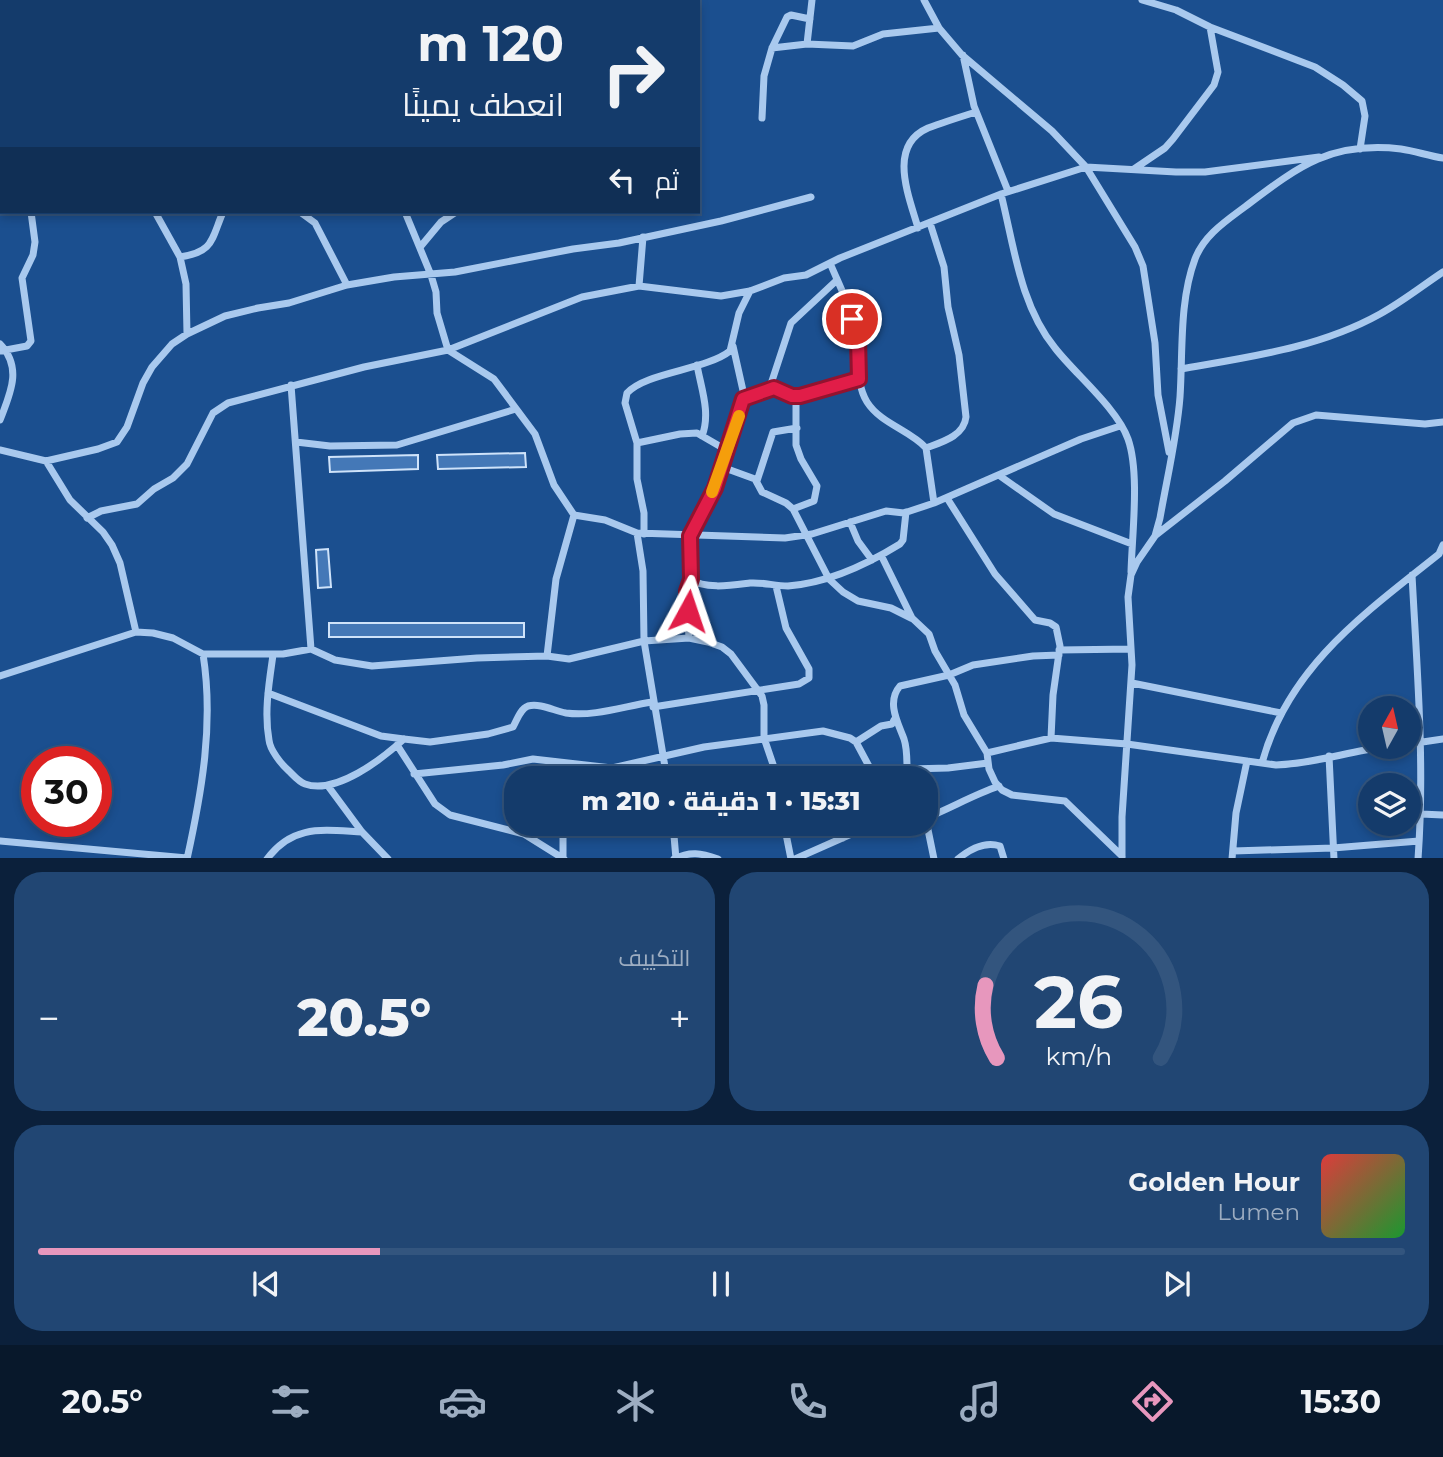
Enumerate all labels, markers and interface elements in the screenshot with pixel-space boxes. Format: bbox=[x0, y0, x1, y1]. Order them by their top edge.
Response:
text: 120 m bbox=[417, 14, 564, 73]
icon: right bbox=[588, 28, 679, 119]
text: انعطف يمينًا bbox=[402, 85, 564, 124]
icon: left bbox=[603, 161, 641, 199]
text: ثم bbox=[655, 165, 679, 197]
pin bbox=[822, 289, 882, 349]
icon: arrive bbox=[833, 300, 871, 338]
position arrow bbox=[651, 574, 725, 648]
north arrow bbox=[1358, 696, 1421, 760]
map controls bbox=[1358, 696, 1421, 836]
speed limit sign: 30 bbox=[21, 746, 112, 837]
button: layers bbox=[1358, 773, 1421, 836]
text: 15:31 · 1 دقيقة · 210 m bbox=[581, 785, 861, 817]
text: التكييف bbox=[618, 944, 691, 972]
text: 26 bbox=[1034, 958, 1123, 1046]
text: 20.5° bbox=[297, 986, 431, 1049]
text: − bbox=[38, 995, 60, 1042]
text: + bbox=[669, 995, 690, 1042]
text: km/h bbox=[1045, 1040, 1112, 1070]
text: Golden Hour bbox=[1128, 1166, 1300, 1198]
text: Lumen bbox=[1217, 1198, 1300, 1226]
icon: previous bbox=[247, 1265, 285, 1303]
icon: pause bbox=[702, 1265, 740, 1303]
icon: next bbox=[1158, 1265, 1196, 1303]
icon: filters bbox=[266, 1377, 315, 1426]
icon: car bbox=[438, 1377, 487, 1426]
icon: climate bbox=[611, 1377, 660, 1426]
icon: phone bbox=[783, 1377, 832, 1426]
icon: music bbox=[956, 1377, 1005, 1426]
icon: directions bbox=[1128, 1377, 1177, 1426]
text: 20.5° bbox=[62, 1382, 143, 1421]
text: 15:30 bbox=[1301, 1382, 1381, 1421]

